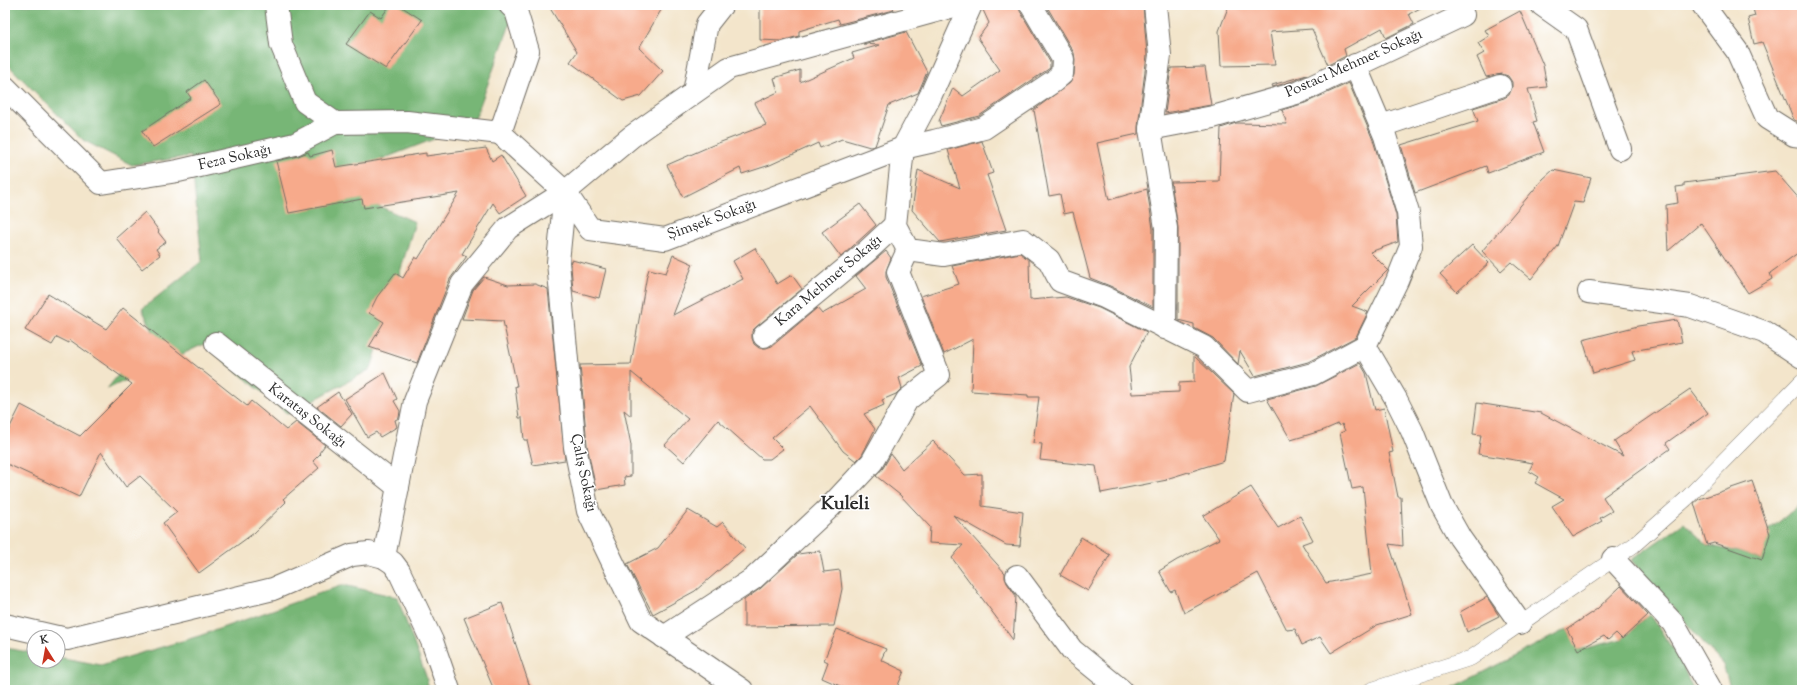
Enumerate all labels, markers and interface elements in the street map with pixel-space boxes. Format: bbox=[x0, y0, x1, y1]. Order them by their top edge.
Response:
street label: Postacı Mehmet Sokağı bbox=[1282, 24, 1426, 104]
street label: Feza Sokağı bbox=[196, 139, 274, 177]
street label: Şimşek Sokağı bbox=[665, 194, 759, 246]
street label: Kara Mehmet Sokağı bbox=[771, 230, 887, 332]
street label: Karataş Sokağı bbox=[263, 379, 351, 453]
street label: Çalış Sokağı bbox=[564, 432, 602, 514]
district label: Kuleli bbox=[821, 491, 870, 518]
north arrow bbox=[26, 629, 66, 669]
text: K bbox=[38, 632, 50, 649]

